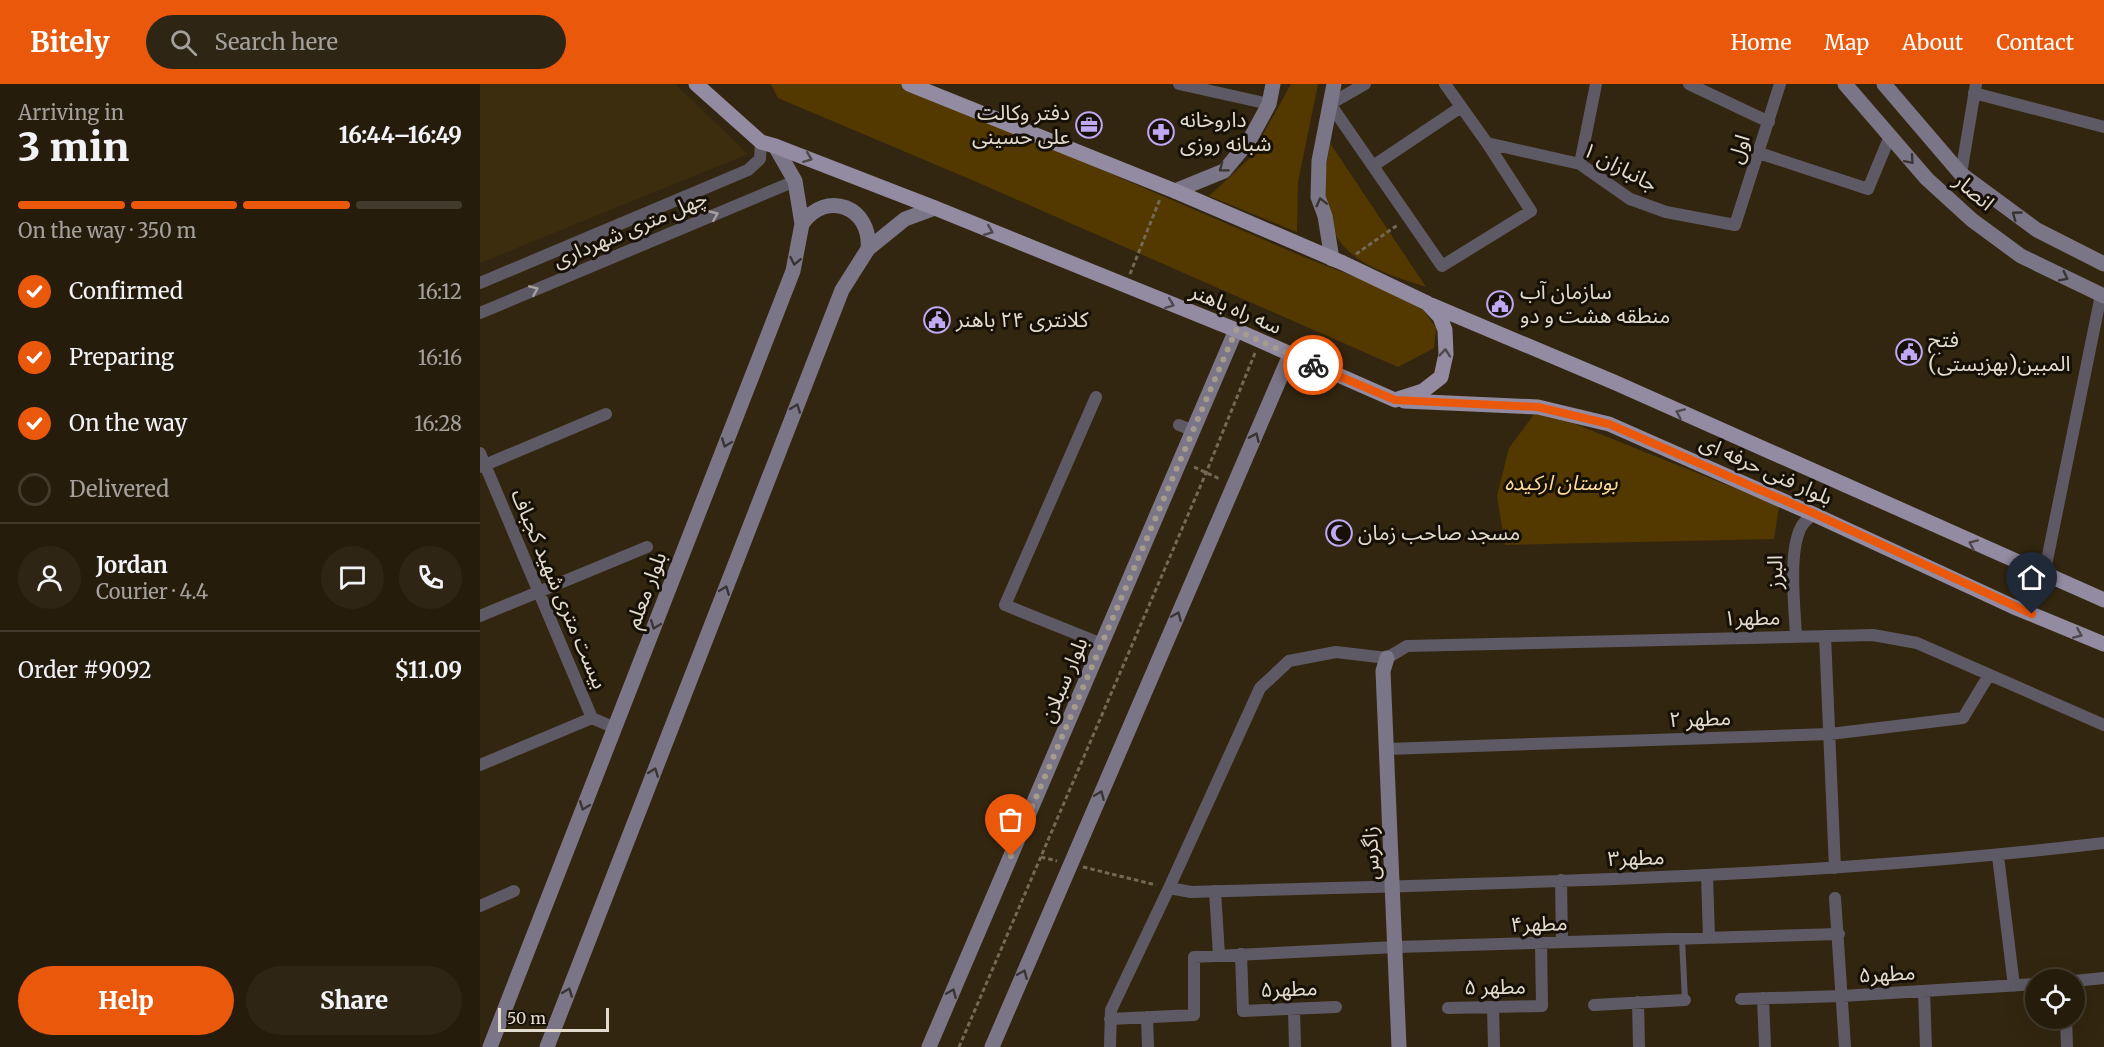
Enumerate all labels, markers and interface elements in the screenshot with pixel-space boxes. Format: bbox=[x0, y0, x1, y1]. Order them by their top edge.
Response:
search box bbox=[146, 15, 566, 69]
text: Bitely bbox=[30, 24, 110, 60]
icon: search bbox=[167, 26, 200, 59]
text: Search here bbox=[215, 28, 338, 56]
text: Home bbox=[1731, 29, 1791, 56]
text: Map bbox=[1824, 29, 1869, 56]
text: About bbox=[1902, 29, 1963, 56]
text: Contact bbox=[1996, 29, 2074, 56]
place label: دفتر وکالت علی حسینی bbox=[972, 99, 1070, 150]
text: Arriving in bbox=[18, 100, 124, 125]
place label: داروخانه شبانه روزی bbox=[1180, 106, 1271, 157]
office icon: دفتر وکالت علی حسینی bbox=[1074, 110, 1104, 140]
pharmacy icon: داروخانه شبانه روزی bbox=[1146, 117, 1176, 147]
text: 16:44–16:49 bbox=[339, 121, 462, 149]
text: 3 min bbox=[18, 123, 129, 172]
street label: اول bbox=[1721, 131, 1756, 167]
street label: جانبازان ۱ bbox=[1578, 136, 1662, 197]
one-way arrow bbox=[802, 151, 813, 163]
one-way arrow bbox=[1903, 153, 1914, 164]
one-way arrow bbox=[1219, 161, 1230, 172]
street label: انصار bbox=[1948, 166, 2000, 216]
street label: چهل متری شهرداری bbox=[549, 184, 711, 273]
one-way arrow bbox=[1315, 197, 1328, 207]
one-way arrow bbox=[708, 210, 719, 222]
one-way arrow bbox=[2012, 211, 2023, 222]
text: On the way · 350 m bbox=[18, 218, 196, 243]
one-way arrow bbox=[983, 224, 994, 236]
one-way arrow bbox=[789, 255, 802, 265]
one-way arrow bbox=[2058, 270, 2069, 281]
icon: check bbox=[18, 275, 51, 308]
text: Confirmed bbox=[69, 277, 183, 305]
street label: سه راه باهنر bbox=[1186, 277, 1286, 340]
place label: سازمان آب منطقه هشت و دو bbox=[1520, 278, 1670, 329]
text: 16:12 bbox=[418, 279, 462, 304]
one-way arrow bbox=[528, 285, 539, 297]
public building icon: سازمان آب منطقه هشت و دو bbox=[1485, 289, 1515, 319]
one-way arrow bbox=[1164, 297, 1175, 309]
public building icon: کلانتری ۲۴ باهنر bbox=[922, 305, 952, 335]
place label: کلانتری ۲۴ باهنر bbox=[955, 306, 1089, 333]
place label: فتح المبین(بهزیستی) bbox=[1928, 326, 2070, 377]
courier bbox=[1283, 335, 1343, 395]
public building icon: فتح المبین(بهزیستی) bbox=[1894, 337, 1924, 367]
icon: check bbox=[18, 341, 51, 374]
text: Preparing bbox=[69, 343, 174, 371]
text: 16:16 bbox=[418, 345, 462, 370]
icon: bike bbox=[1297, 349, 1330, 382]
one-way arrow bbox=[1438, 349, 1451, 358]
one-way arrow bbox=[789, 403, 801, 414]
icon: check bbox=[18, 407, 51, 440]
one-way arrow bbox=[1676, 408, 1687, 420]
text: On the way bbox=[69, 409, 187, 437]
text: 16:28 bbox=[414, 411, 462, 436]
street label: بلوار فنی حرفه ای bbox=[1696, 428, 1837, 511]
one-way arrow bbox=[1247, 432, 1259, 443]
one-way arrow bbox=[721, 437, 733, 448]
park label: بوستان ارکیده bbox=[1504, 469, 1618, 496]
text: Delivered bbox=[69, 475, 169, 503]
street label: بیست متری شهید کجباف bbox=[505, 485, 614, 693]
mosque icon: مسجد صاحب زمان bbox=[1324, 518, 1354, 548]
place label: مسجد صاحب زمان bbox=[1358, 519, 1520, 546]
one-way arrow bbox=[1969, 539, 1980, 551]
button: person bbox=[18, 546, 81, 609]
button: chat bbox=[321, 546, 384, 609]
button: phone bbox=[399, 546, 462, 609]
street label: بلوار معلم bbox=[619, 548, 674, 633]
text: Jordan bbox=[96, 551, 168, 579]
pin bbox=[2006, 552, 2057, 614]
street label: البرز bbox=[1761, 555, 1788, 590]
icon: home bbox=[2015, 561, 2048, 594]
text: Courier · 4.4 bbox=[96, 579, 208, 604]
one-way arrow bbox=[718, 585, 730, 596]
street label: مطهر۱ bbox=[1723, 604, 1781, 631]
one-way arrow bbox=[1170, 611, 1182, 622]
one-way arrow bbox=[650, 618, 662, 629]
one-way arrow bbox=[2072, 627, 2083, 639]
street label: بلوار سبلان bbox=[1033, 633, 1094, 727]
text: Order #9092 bbox=[18, 656, 152, 684]
text: $11.09 bbox=[395, 656, 462, 684]
street label: مطهر ۲ bbox=[1669, 704, 1731, 733]
one-way arrow bbox=[647, 767, 660, 777]
one-way arrow bbox=[1093, 790, 1105, 801]
pin bbox=[985, 794, 1036, 856]
one-way arrow bbox=[579, 800, 591, 811]
icon: bag bbox=[994, 803, 1027, 836]
street label: زاگرس bbox=[1356, 826, 1385, 880]
street label: مطهر۳ bbox=[1607, 843, 1665, 872]
street label: مطهر۴ bbox=[1510, 909, 1568, 938]
street label: مطهر۵ bbox=[1858, 959, 1916, 988]
button: Help bbox=[18, 966, 234, 1035]
button: Share bbox=[246, 966, 462, 1035]
one-way arrow bbox=[1016, 969, 1028, 980]
map controls bbox=[2025, 969, 2085, 1029]
button: locate bbox=[2025, 969, 2085, 1029]
street label: مطهر ۵ bbox=[1464, 972, 1526, 1001]
street label: مطهر۵ bbox=[1260, 974, 1318, 1003]
one-way arrow bbox=[561, 988, 574, 998]
one-way arrow bbox=[945, 989, 957, 1000]
scale bar bbox=[498, 1005, 609, 1032]
text: 50 m bbox=[507, 1008, 546, 1028]

